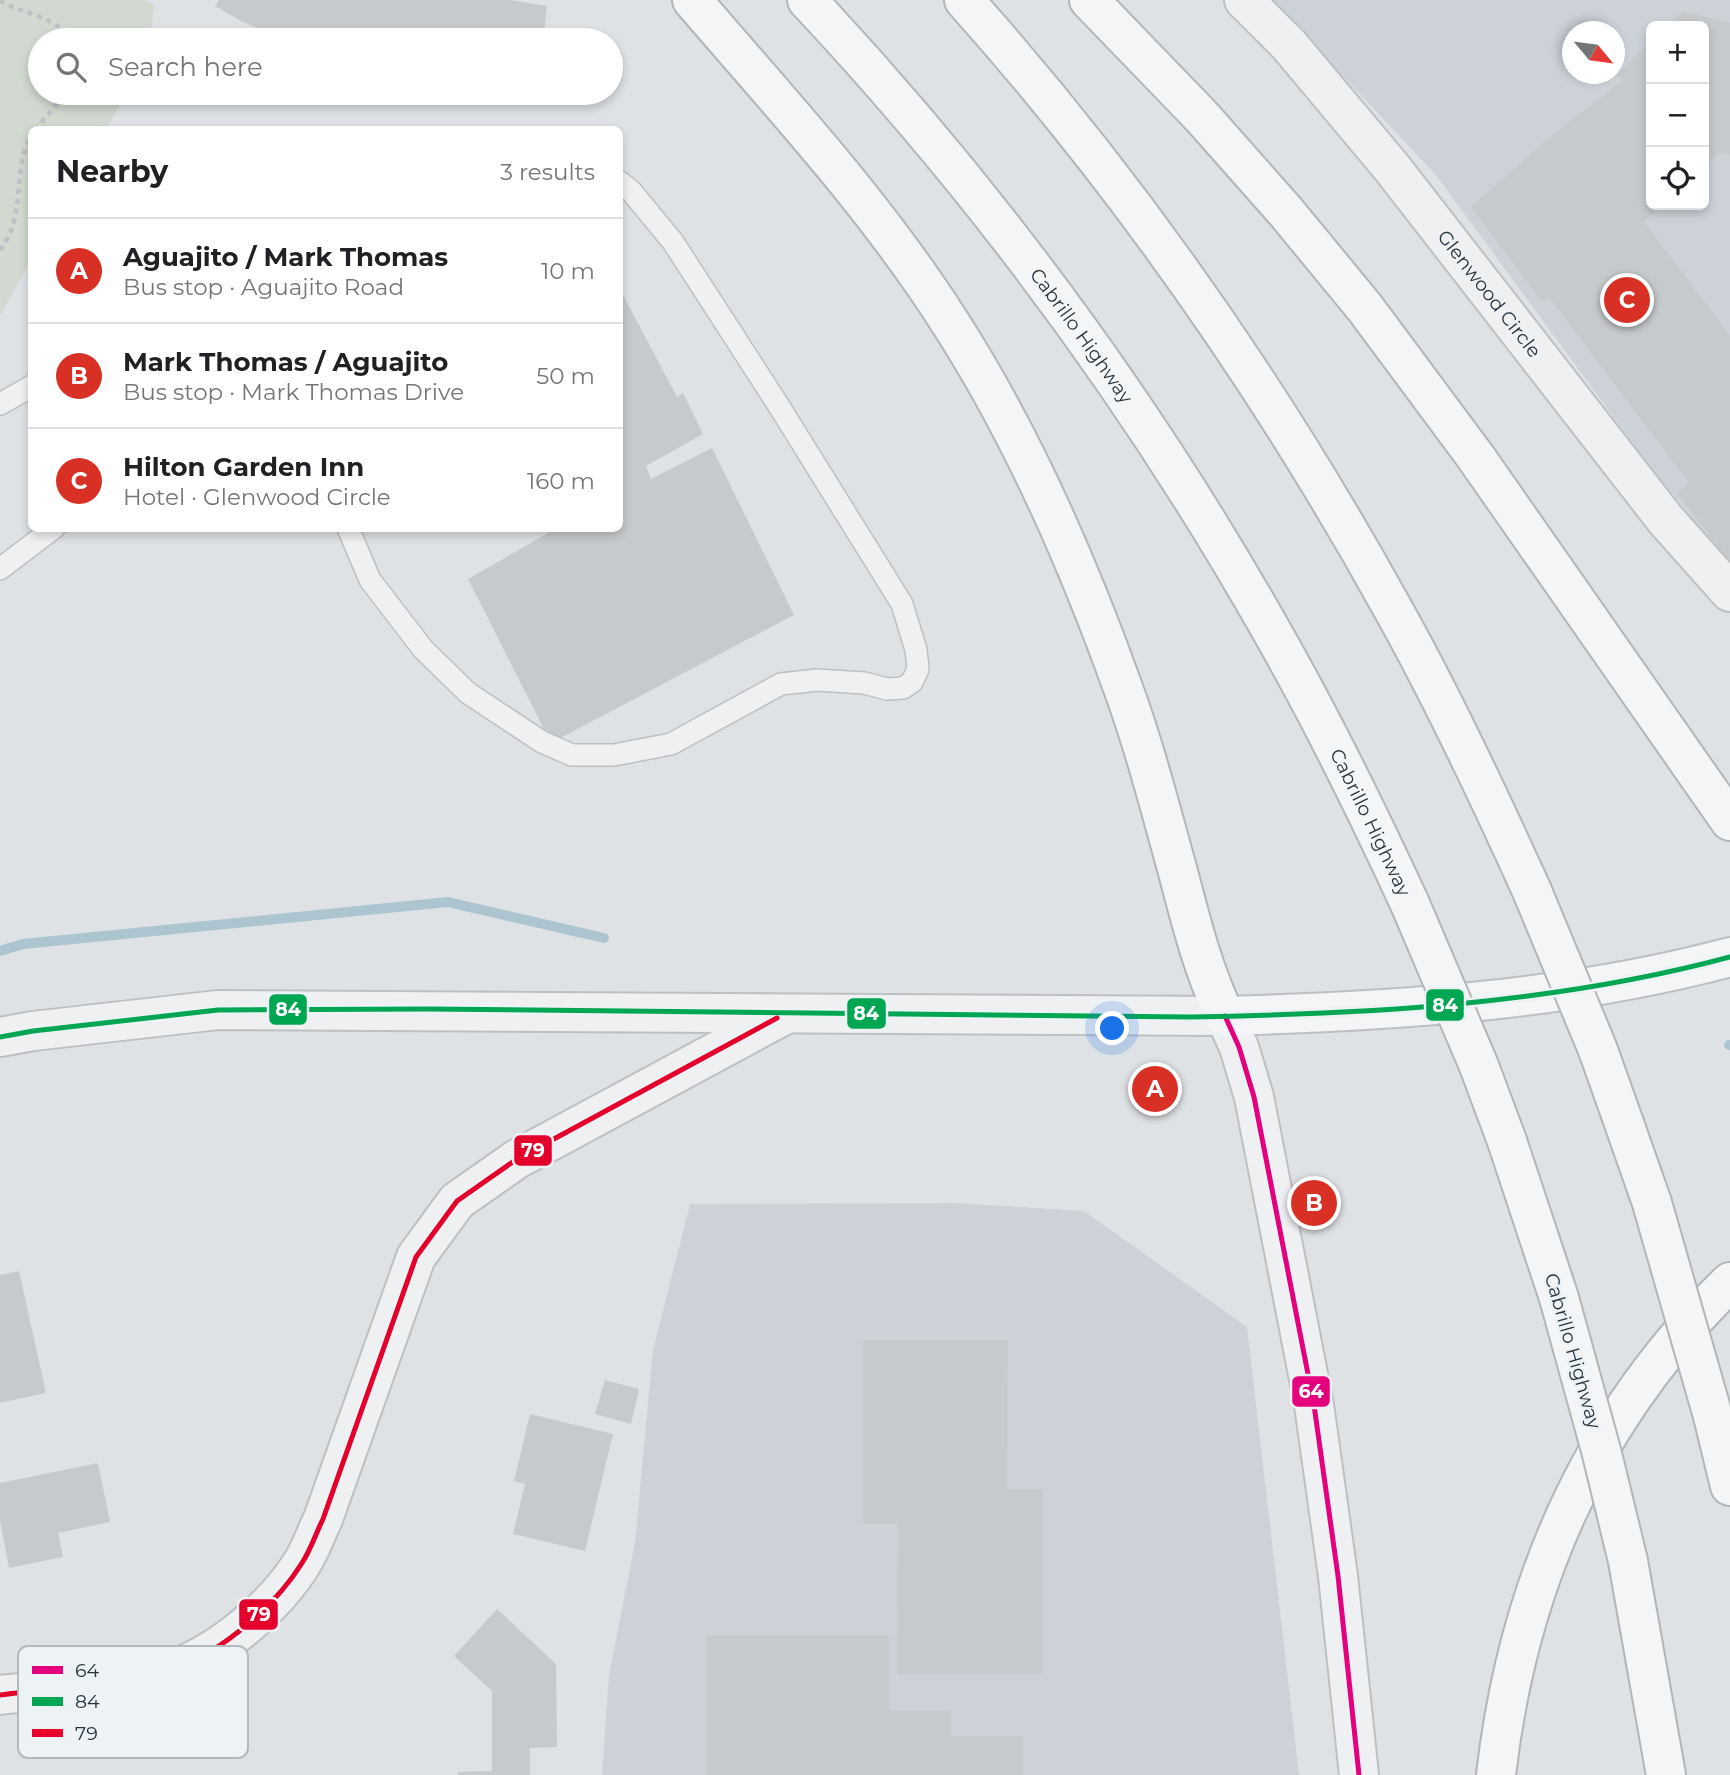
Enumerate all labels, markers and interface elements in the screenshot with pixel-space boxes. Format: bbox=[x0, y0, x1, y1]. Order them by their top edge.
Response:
north arrow bbox=[1562, 21, 1625, 84]
map controls bbox=[1646, 21, 1709, 210]
button: + bbox=[1646, 21, 1709, 84]
search box bbox=[28, 28, 623, 105]
icon: search bbox=[52, 48, 90, 86]
text: Search here bbox=[108, 51, 263, 83]
button: − bbox=[1646, 84, 1709, 147]
button: locate bbox=[1646, 147, 1709, 210]
text: Nearby bbox=[56, 153, 168, 190]
text: 3 results bbox=[500, 158, 595, 186]
street label: Glenwood Circle bbox=[1433, 225, 1546, 362]
text: Aguajito / Mark Thomas bbox=[123, 241, 448, 273]
text: A bbox=[70, 257, 88, 285]
text: 10 m bbox=[541, 257, 595, 285]
street label: Cabrillo Highway bbox=[1026, 263, 1138, 408]
text: Bus stop · Aguajito Road bbox=[123, 273, 404, 301]
pin: C bbox=[1604, 274, 1650, 326]
text: Mark Thomas / Aguajito bbox=[123, 346, 448, 378]
text: B bbox=[70, 362, 88, 390]
text: 50 m bbox=[536, 362, 595, 390]
text: Bus stop · Mark Thomas Drive bbox=[123, 378, 464, 406]
text: Hilton Garden Inn bbox=[123, 451, 364, 483]
text: C bbox=[71, 467, 87, 495]
text: 160 m bbox=[527, 467, 595, 495]
text: Hotel · Glenwood Circle bbox=[123, 483, 391, 511]
street label: Cabrillo Highway bbox=[1325, 745, 1416, 900]
line badge: 84 bbox=[1425, 988, 1465, 1022]
line badge: 84 bbox=[268, 993, 308, 1026]
text: 84 bbox=[1432, 994, 1458, 1017]
line badge: 84 bbox=[846, 997, 887, 1030]
text: 84 bbox=[275, 998, 301, 1021]
text: 84 bbox=[853, 1002, 879, 1025]
your location bbox=[1095, 1011, 1129, 1045]
pin: A bbox=[1132, 1063, 1178, 1115]
line badge: 79 bbox=[513, 1134, 553, 1167]
text: 79 bbox=[521, 1139, 545, 1162]
pin: B bbox=[1291, 1177, 1337, 1229]
street label: Cabrillo Highway bbox=[1540, 1271, 1606, 1432]
line badge: 64 bbox=[1291, 1375, 1331, 1408]
text: 64 bbox=[1298, 1380, 1324, 1403]
line badge: 79 bbox=[238, 1598, 279, 1631]
text: 79 bbox=[247, 1603, 271, 1626]
legend bbox=[18, 1646, 248, 1758]
text: 64 bbox=[75, 1659, 100, 1682]
text: 84 bbox=[75, 1690, 100, 1713]
text: 79 bbox=[75, 1722, 98, 1745]

